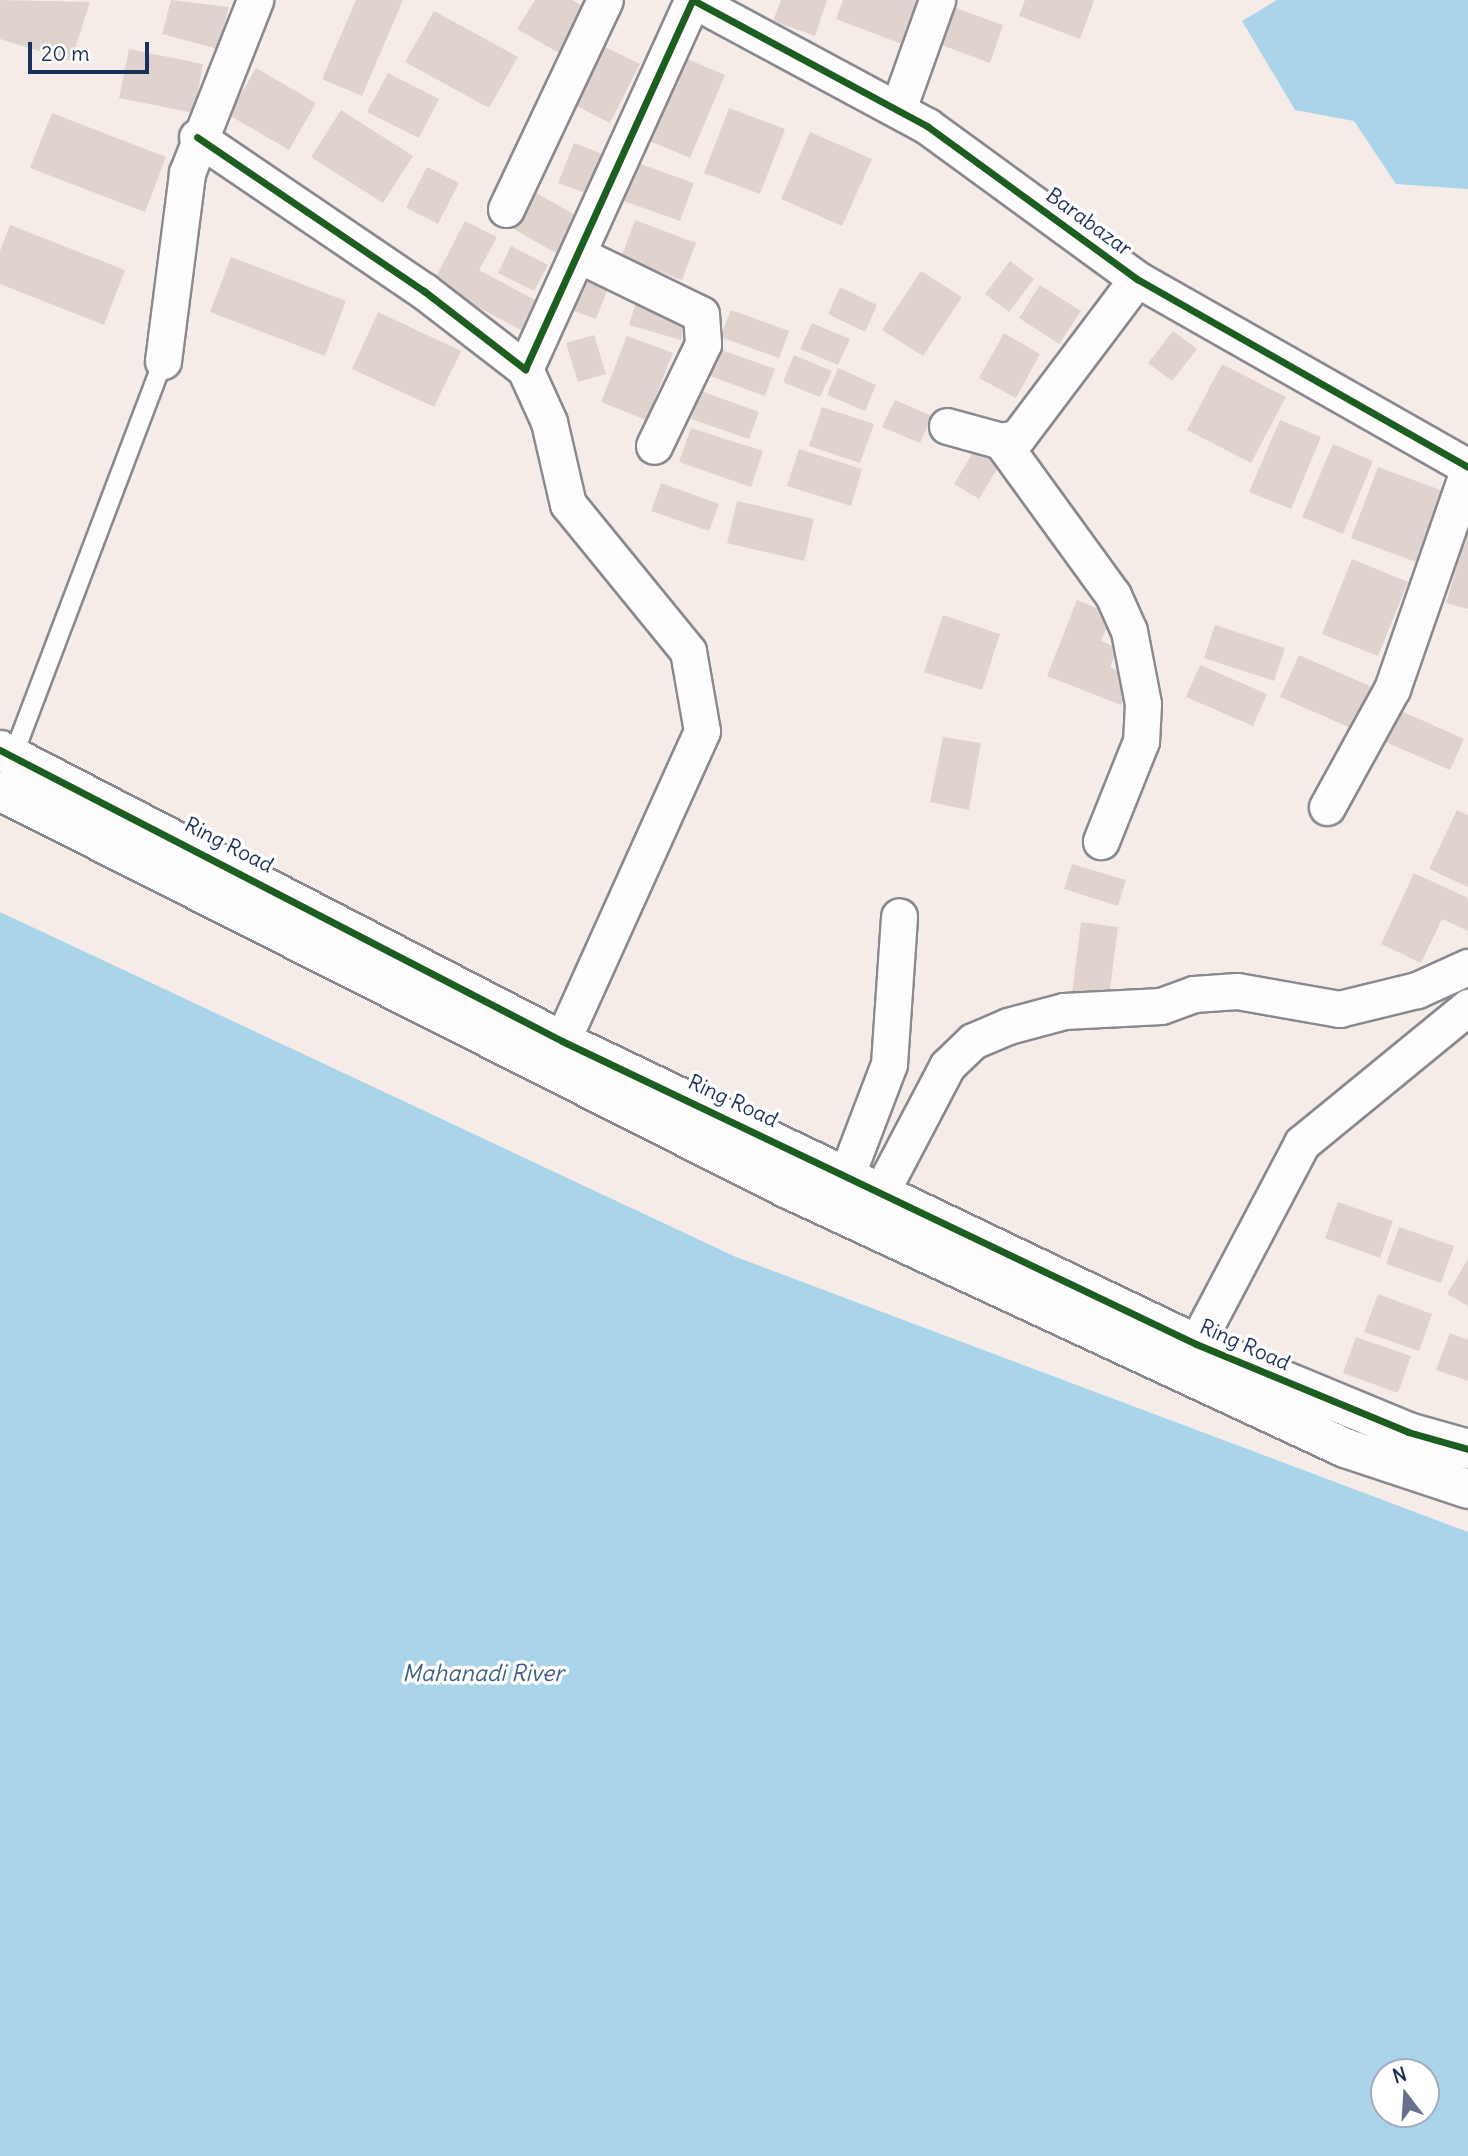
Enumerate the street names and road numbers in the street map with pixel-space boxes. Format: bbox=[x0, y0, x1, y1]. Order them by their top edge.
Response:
street label: Barabazar bbox=[1041, 182, 1137, 262]
street label: Ring Road bbox=[180, 812, 278, 878]
street label: Ring Road bbox=[684, 1069, 782, 1133]
street label: Ring Road bbox=[1196, 1314, 1294, 1376]

